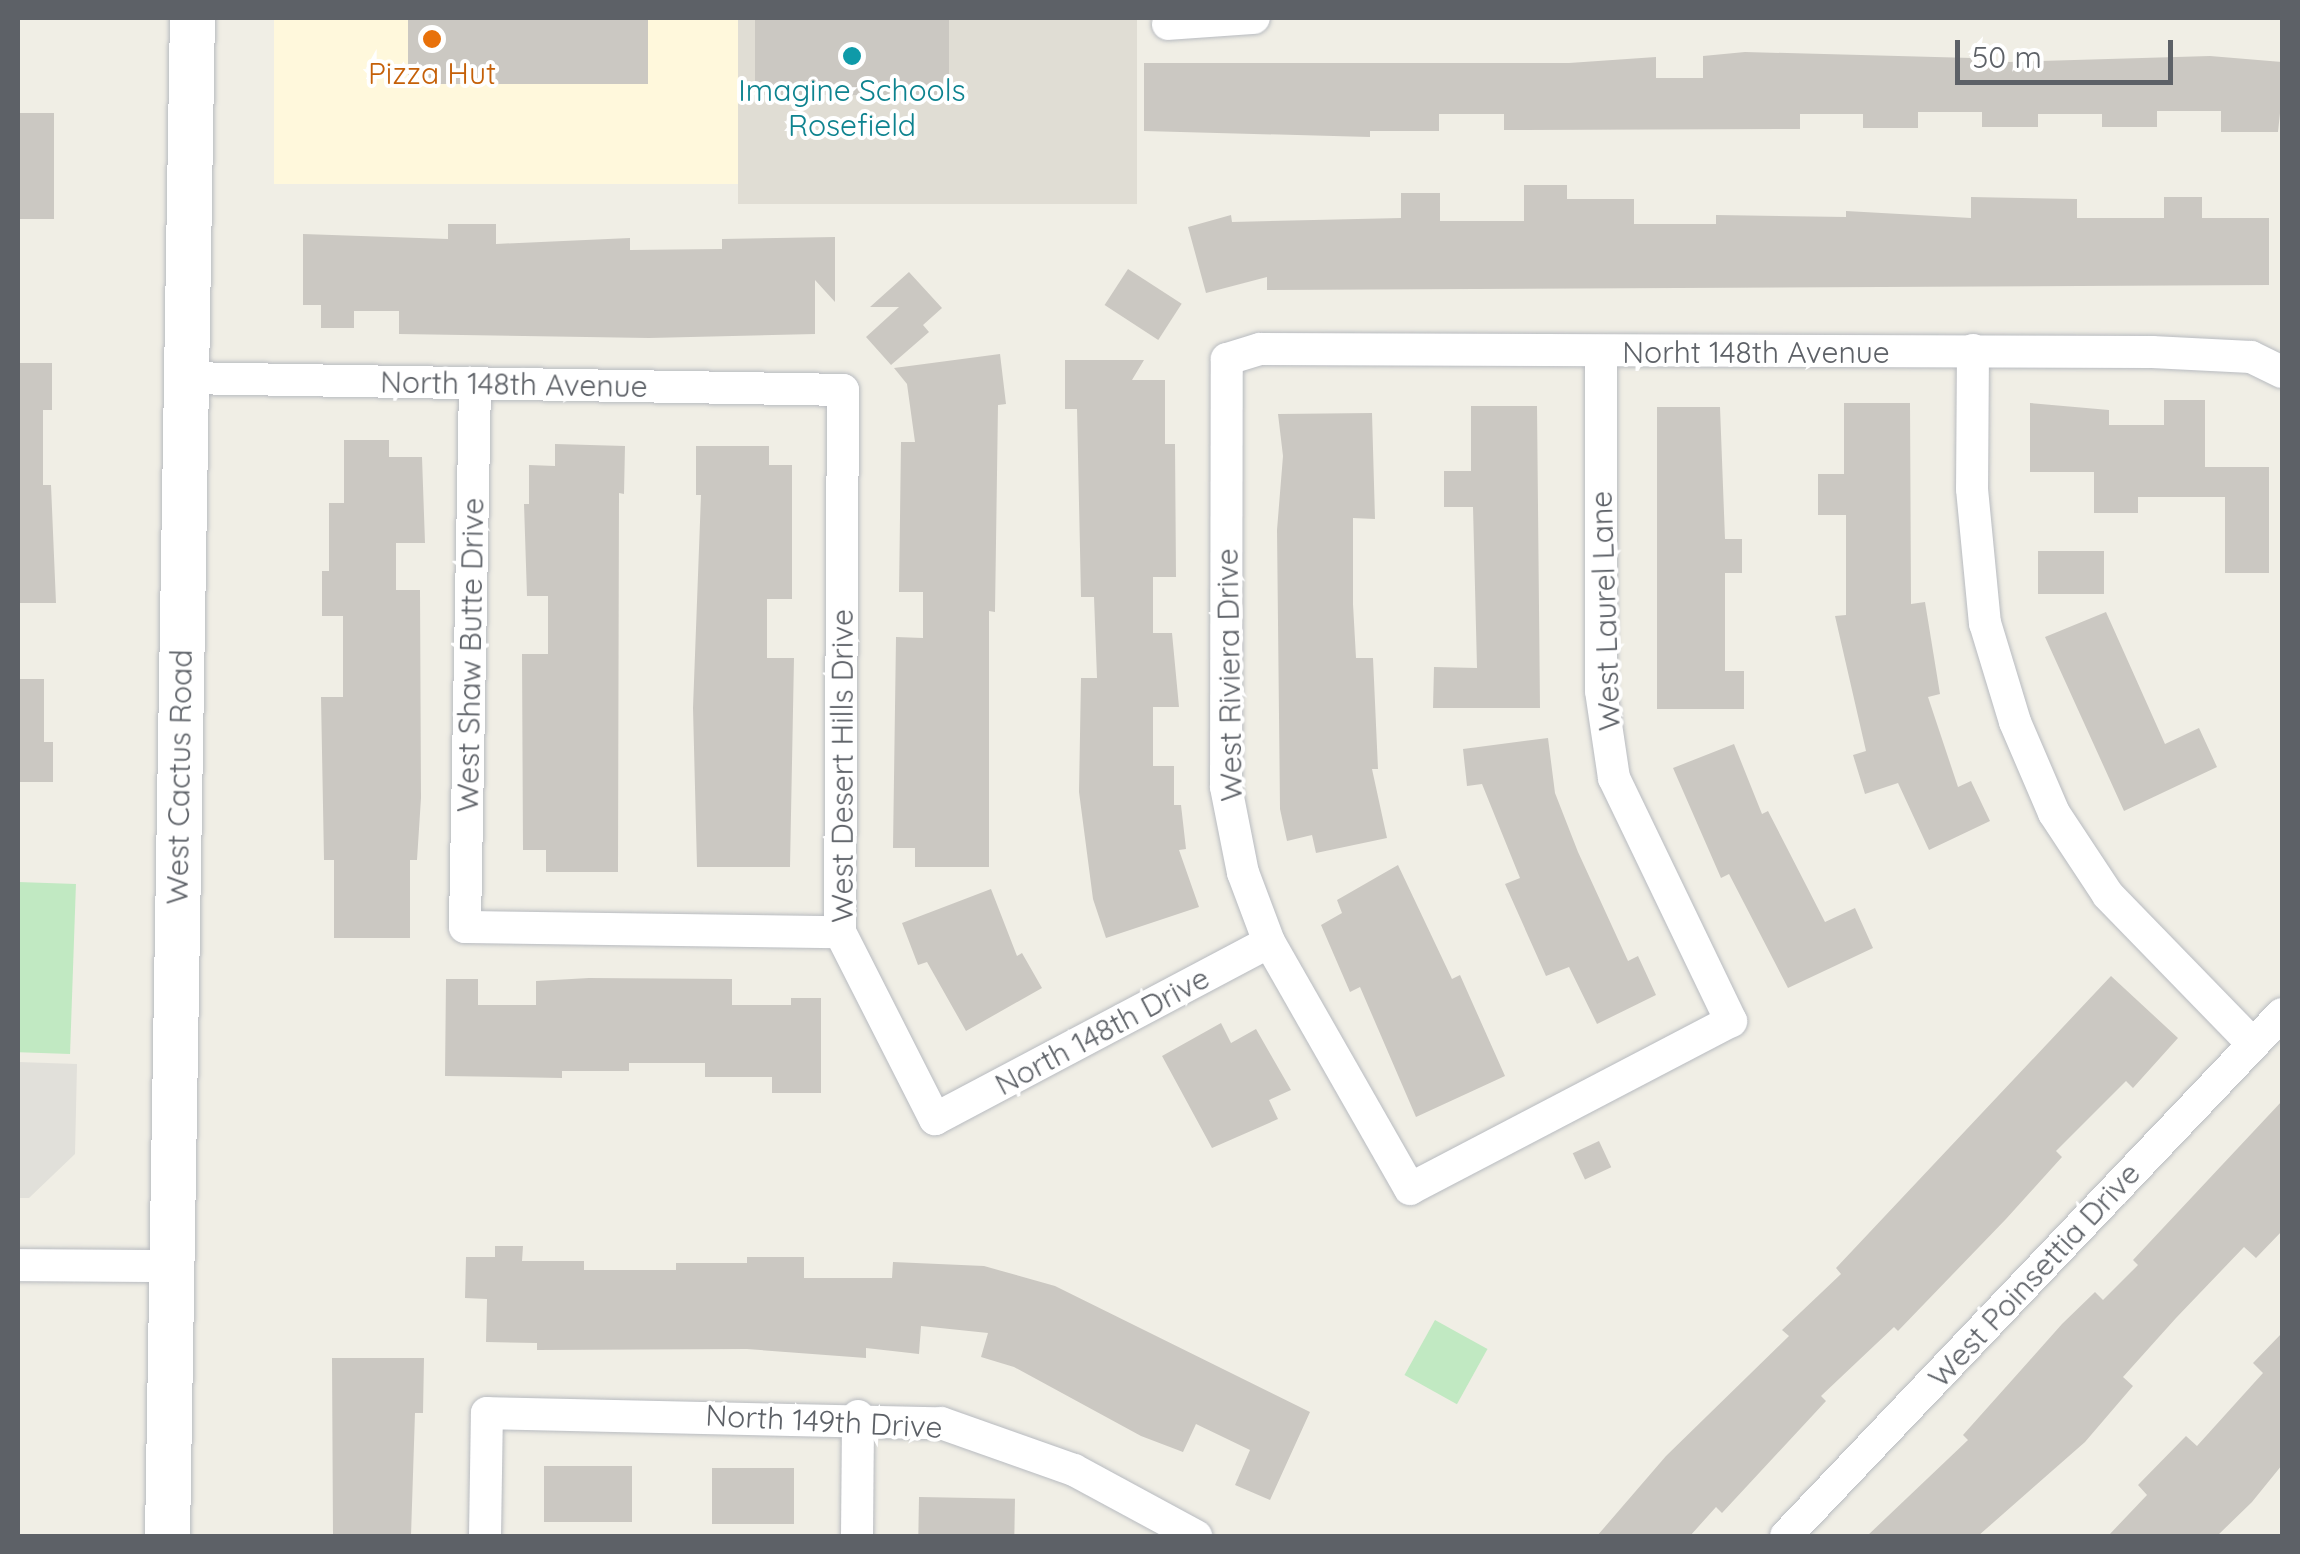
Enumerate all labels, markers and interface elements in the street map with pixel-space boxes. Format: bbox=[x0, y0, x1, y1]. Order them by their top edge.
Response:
scale bar bbox=[1960, 20, 2178, 82]
marker: Pizza Hut bbox=[421, 28, 443, 50]
text: 50 m bbox=[1972, 38, 2042, 76]
marker: Imagine Schools Rosefield bbox=[841, 45, 863, 67]
place label: Pizza Hut bbox=[368, 55, 496, 91]
place label: Imagine Schools Rosefield bbox=[738, 72, 966, 142]
street label: Norht 148th Avenue bbox=[1622, 334, 1890, 370]
street label: North 148th Avenue bbox=[380, 364, 648, 404]
street label: West Laurel Lane bbox=[1583, 490, 1627, 732]
street label: West Shaw Butte Drive bbox=[449, 497, 491, 813]
street label: West Riviera Drive bbox=[1209, 548, 1249, 802]
street label: West Desert Hills Drive bbox=[824, 609, 860, 923]
street label: West Cactus Road bbox=[159, 649, 199, 905]
street label: North 148th Drive bbox=[989, 959, 1215, 1103]
street label: West Poinsettia Drive bbox=[1921, 1155, 2147, 1395]
street label: North 149th Drive bbox=[705, 1397, 943, 1445]

